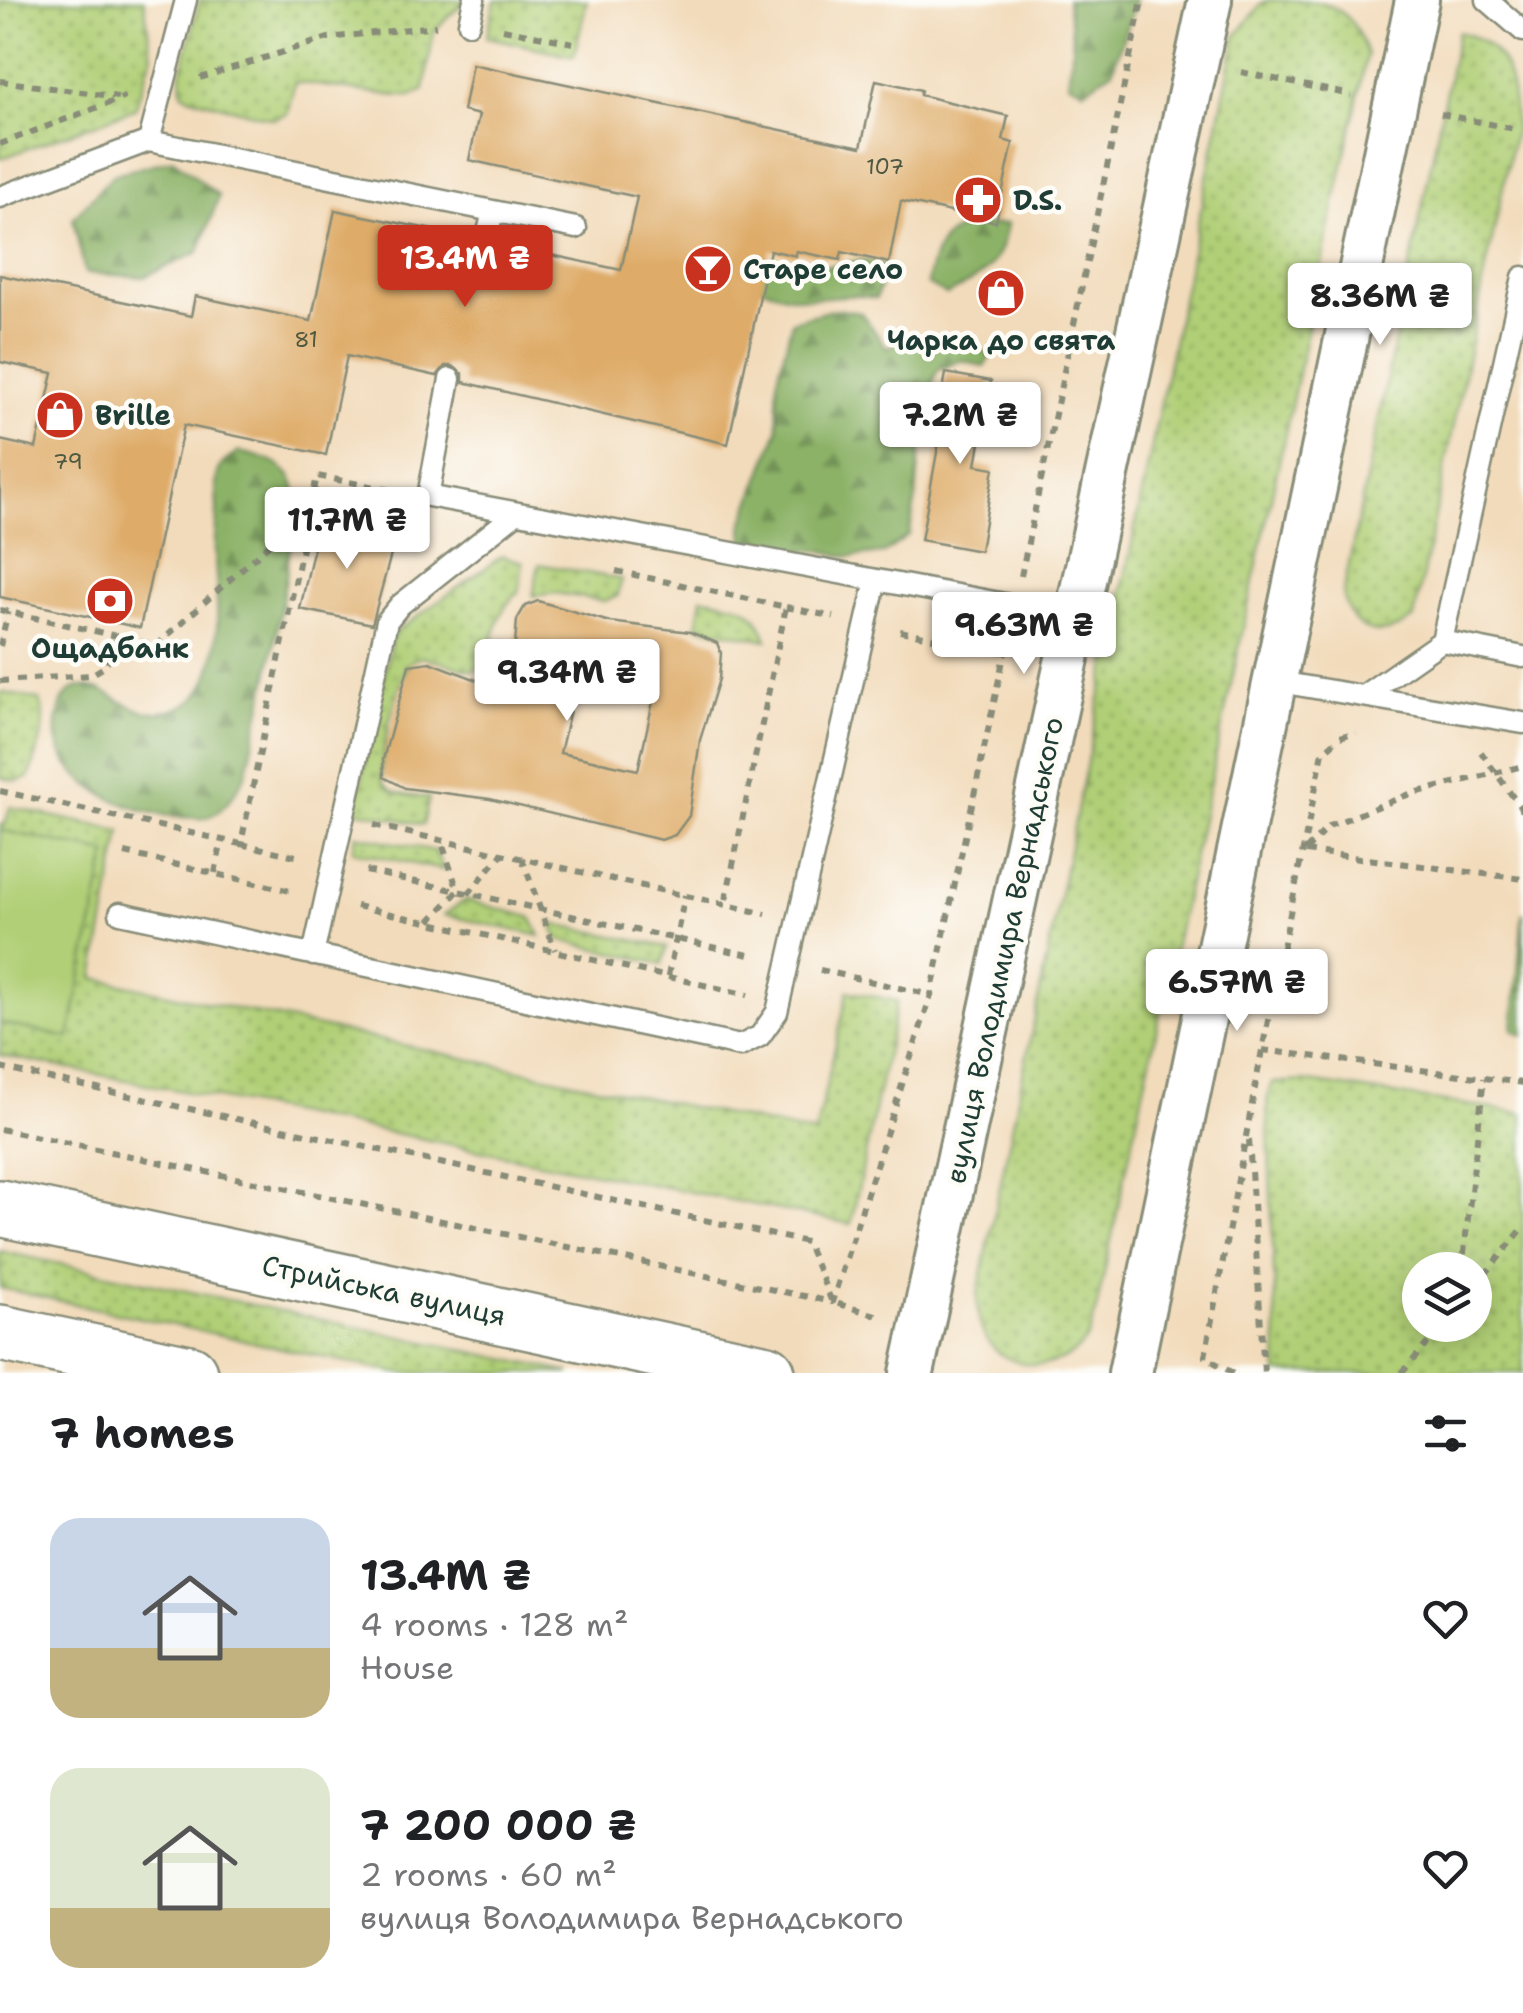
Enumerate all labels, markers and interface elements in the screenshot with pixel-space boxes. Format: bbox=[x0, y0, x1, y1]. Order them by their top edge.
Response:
house number: 107 bbox=[866, 152, 904, 181]
pharmacy icon: D.S. bbox=[952, 174, 1004, 226]
place label: D.S. bbox=[1013, 181, 1062, 219]
pin: 13.4M ₴ bbox=[373, 225, 557, 310]
text: 13.4M ₴ bbox=[400, 236, 530, 279]
bar icon: Старе село bbox=[682, 243, 734, 295]
place label: Старе село bbox=[743, 250, 903, 288]
pin: 8.36M ₴ bbox=[1288, 263, 1472, 348]
shop icon: Чарка до свята bbox=[975, 267, 1027, 319]
text: 8.36M ₴ bbox=[1310, 274, 1450, 317]
place label: Чарка до свята bbox=[887, 321, 1115, 359]
house number: 81 bbox=[294, 325, 318, 354]
pin: 7.2M ₴ bbox=[879, 382, 1041, 467]
shop icon: Brille bbox=[34, 389, 86, 441]
text: 7.2M ₴ bbox=[902, 393, 1018, 436]
place label: Brille bbox=[95, 396, 171, 434]
house number: 79 bbox=[53, 447, 83, 476]
pin: 11.7M ₴ bbox=[255, 487, 439, 572]
text: 11.7M ₴ bbox=[287, 498, 407, 541]
bank icon: Ощадбанк bbox=[84, 575, 136, 627]
pin: 9.63M ₴ bbox=[932, 592, 1116, 677]
text: 9.63M ₴ bbox=[954, 603, 1094, 646]
place label: Ощадбанк bbox=[31, 629, 189, 667]
pin: 9.34M ₴ bbox=[475, 639, 659, 724]
text: 9.34M ₴ bbox=[497, 650, 637, 693]
street label: вулиця Володимира Вернадського bbox=[936, 713, 1072, 1187]
pin: 6.57M ₴ bbox=[1145, 949, 1329, 1034]
text: 6.57M ₴ bbox=[1168, 960, 1306, 1003]
street label: Стрийська вулиця bbox=[259, 1246, 509, 1334]
map controls bbox=[1402, 1252, 1492, 1342]
button: layers bbox=[1402, 1252, 1492, 1342]
text: 7 homes bbox=[50, 1405, 235, 1461]
icon: filters bbox=[1418, 1406, 1473, 1461]
text: 13.4M ₴ bbox=[360, 1547, 532, 1603]
icon: home bbox=[130, 1558, 250, 1678]
icon: heart bbox=[1418, 1591, 1473, 1646]
text: 4 rooms · 128 m² bbox=[360, 1603, 628, 1646]
text: House bbox=[360, 1646, 454, 1689]
text: 7 200 000 ₴ bbox=[360, 1797, 637, 1853]
icon: home bbox=[130, 1808, 250, 1928]
icon: heart bbox=[1418, 1841, 1473, 1896]
text: 2 rooms · 60 m² bbox=[360, 1853, 617, 1896]
text: вулиця Володимира Вернадського bbox=[360, 1896, 904, 1939]

